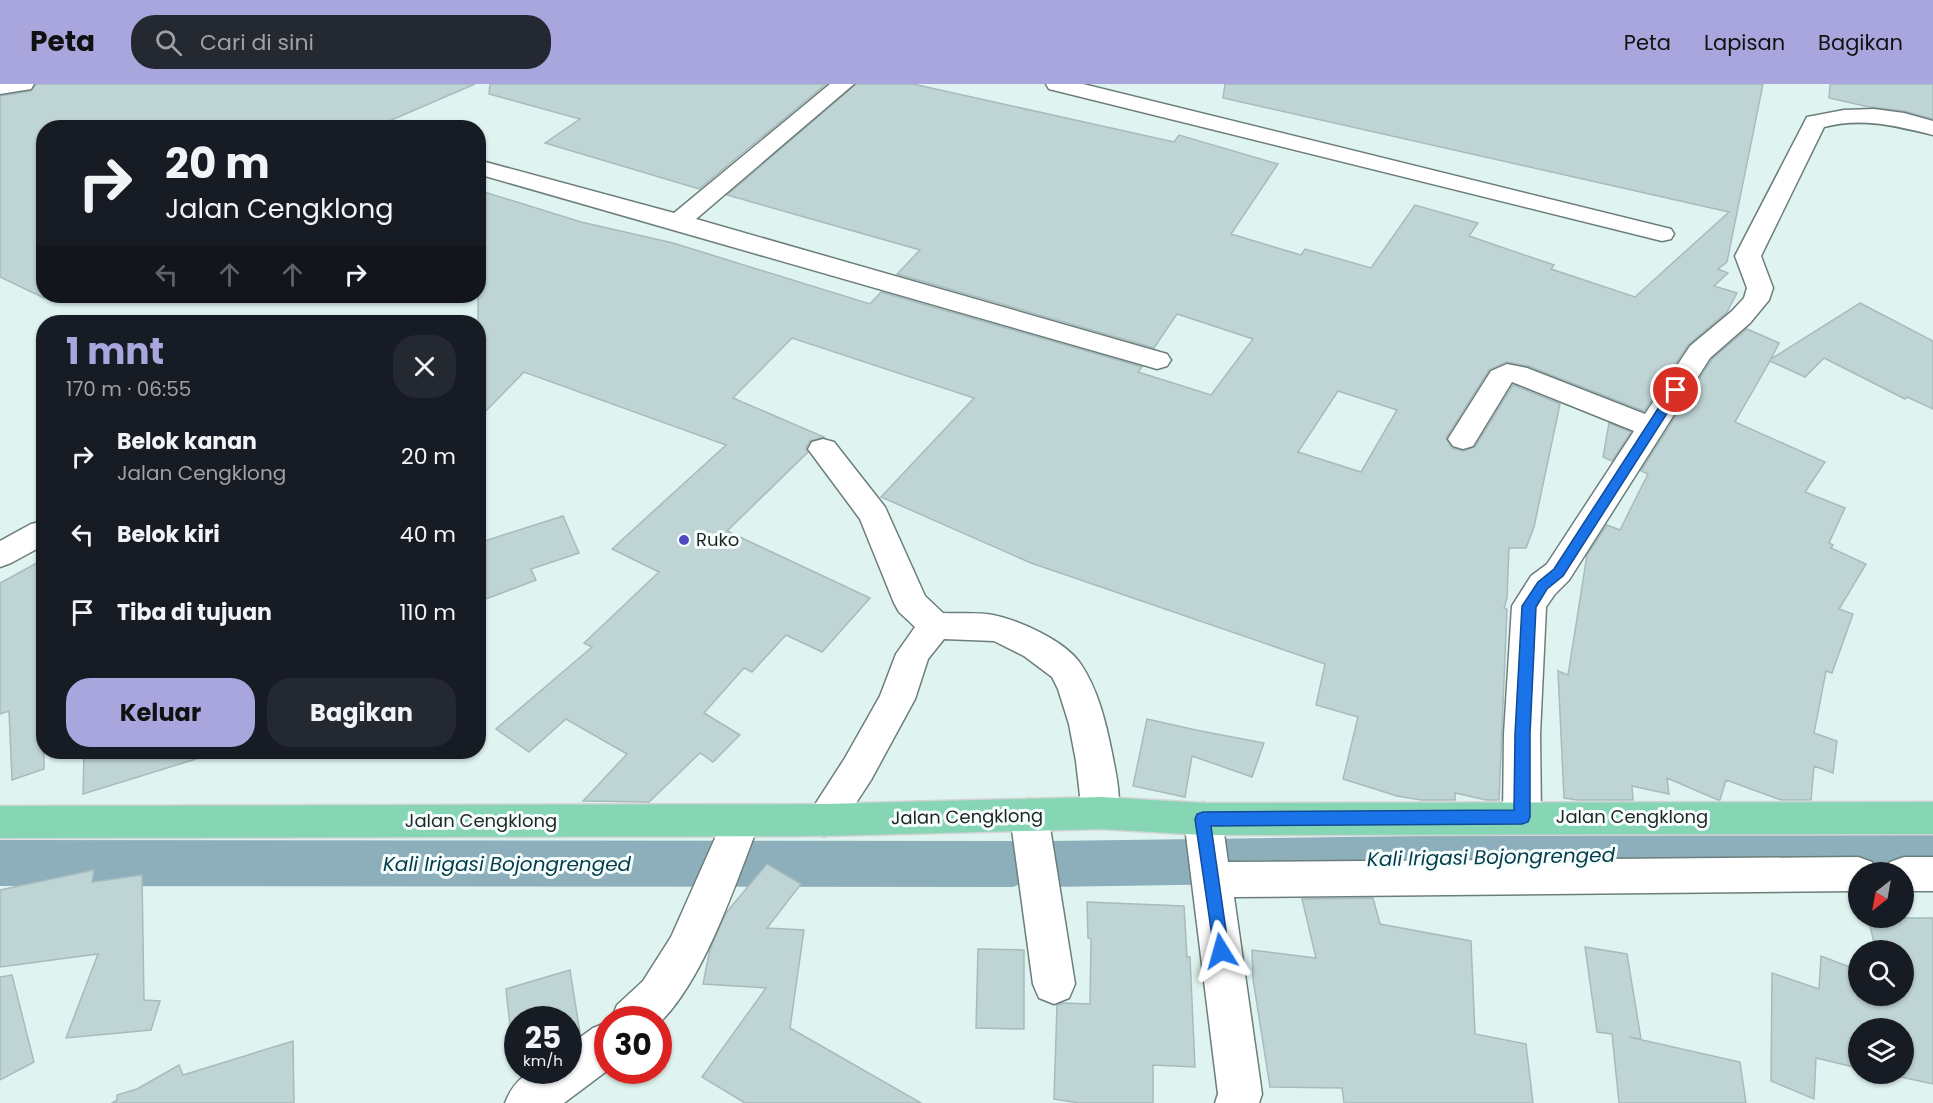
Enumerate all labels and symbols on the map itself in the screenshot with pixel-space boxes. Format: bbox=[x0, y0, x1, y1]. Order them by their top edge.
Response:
pin bbox=[1650, 364, 1701, 415]
place label: Ruko bbox=[696, 527, 739, 552]
marker: Ruko bbox=[677, 533, 691, 547]
street label: Jalan Cengklong bbox=[891, 803, 1043, 830]
street label: Jalan Cengklong bbox=[1556, 804, 1708, 829]
street label: Jalan Cengklong bbox=[405, 808, 557, 833]
water label: Kali Irigasi Bojongrenged bbox=[1367, 841, 1616, 873]
water label: Kali Irigasi Bojongrenged bbox=[383, 850, 632, 878]
north arrow bbox=[1848, 862, 1914, 928]
position arrow bbox=[1189, 919, 1253, 983]
speed limit sign: 30 bbox=[594, 1006, 672, 1084]

